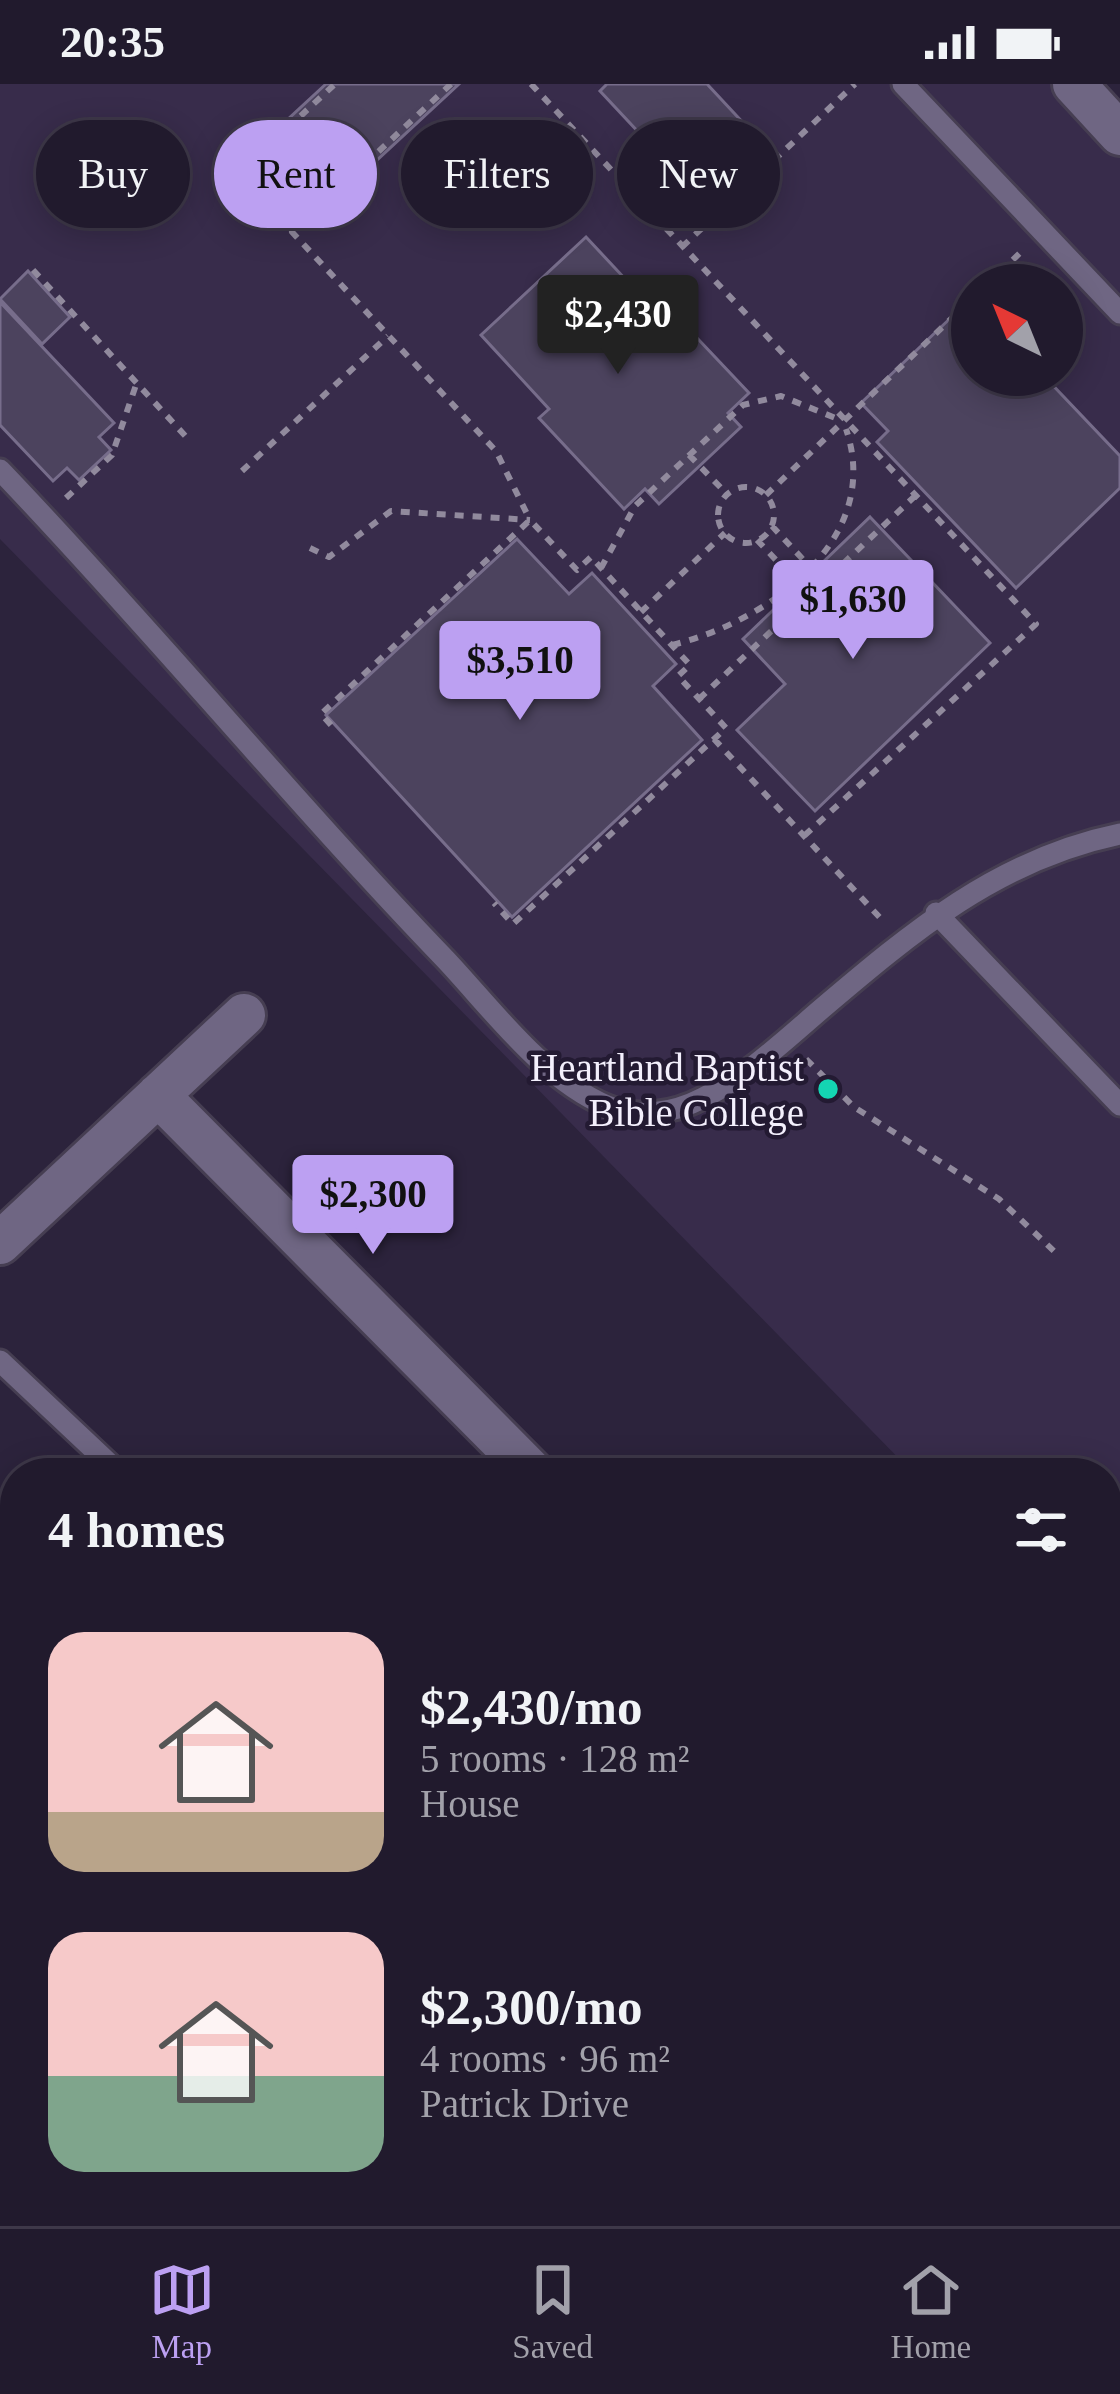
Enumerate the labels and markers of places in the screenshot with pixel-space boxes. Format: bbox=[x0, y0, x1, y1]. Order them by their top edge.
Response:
pin: $2,430 bbox=[520, 275, 716, 377]
pin: $1,630 bbox=[755, 560, 951, 662]
pin: $3,510 bbox=[422, 621, 618, 723]
place label: Heartland Baptist Bible College bbox=[530, 1046, 804, 1135]
marker: Heartland Baptist Bible College bbox=[815, 1076, 841, 1102]
pin: $2,300 bbox=[275, 1155, 471, 1257]

